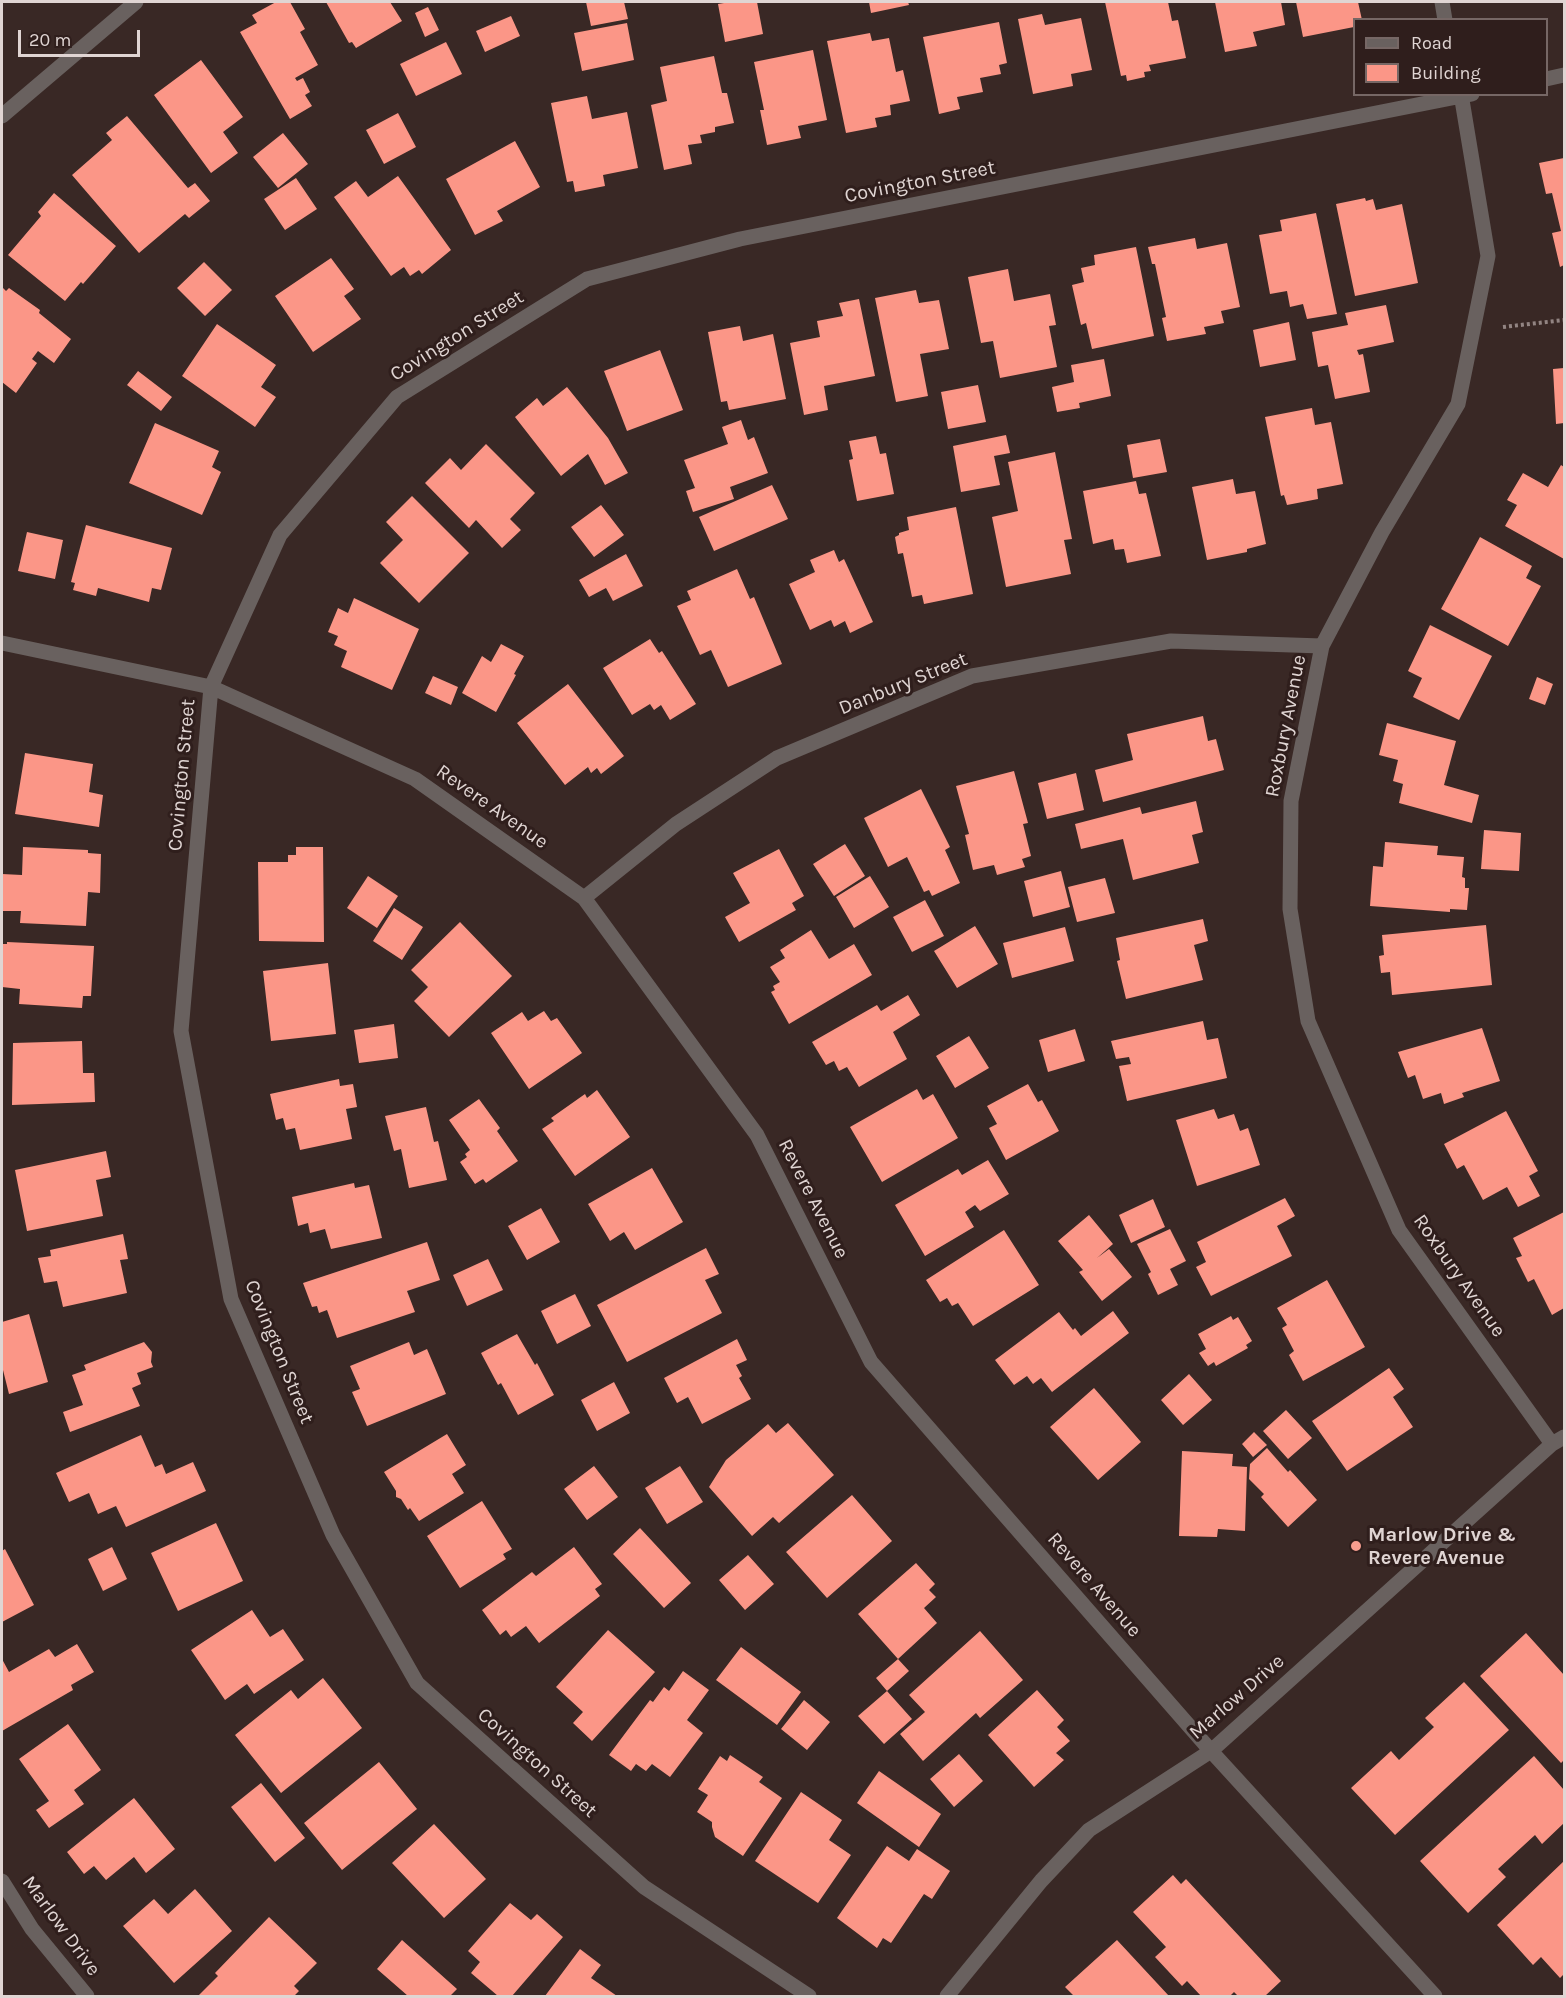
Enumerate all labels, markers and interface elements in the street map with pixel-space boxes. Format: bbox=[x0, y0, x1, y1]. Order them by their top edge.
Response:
scale bar bbox=[21, 18, 142, 56]
legend bbox=[1353, 18, 1548, 96]
text: 20 m bbox=[29, 29, 71, 51]
text: Road bbox=[1411, 32, 1452, 54]
text: Building bbox=[1411, 62, 1481, 84]
street label: Covington Street bbox=[843, 156, 997, 208]
street label: Covington Street bbox=[386, 285, 528, 387]
street label: Danbury Street bbox=[835, 647, 971, 721]
street label: Roxbury Avenue bbox=[1260, 653, 1312, 799]
street label: Covington Street bbox=[163, 698, 201, 852]
street label: Revere Avenue bbox=[431, 760, 553, 854]
street label: Revere Avenue bbox=[773, 1135, 853, 1263]
street label: Roxbury Avenue bbox=[1408, 1210, 1510, 1342]
street label: Covington Street bbox=[239, 1277, 319, 1427]
place label: Marlow Drive & Revere Avenue bbox=[1368, 1523, 1516, 1570]
street label: Revere Avenue bbox=[1042, 1528, 1146, 1642]
marker: Marlow Drive & Revere Avenue bbox=[1349, 1539, 1363, 1553]
street label: Marlow Drive bbox=[1185, 1649, 1289, 1745]
street label: Covington Street bbox=[472, 1703, 602, 1823]
street label: Marlow Drive bbox=[17, 1871, 105, 1981]

